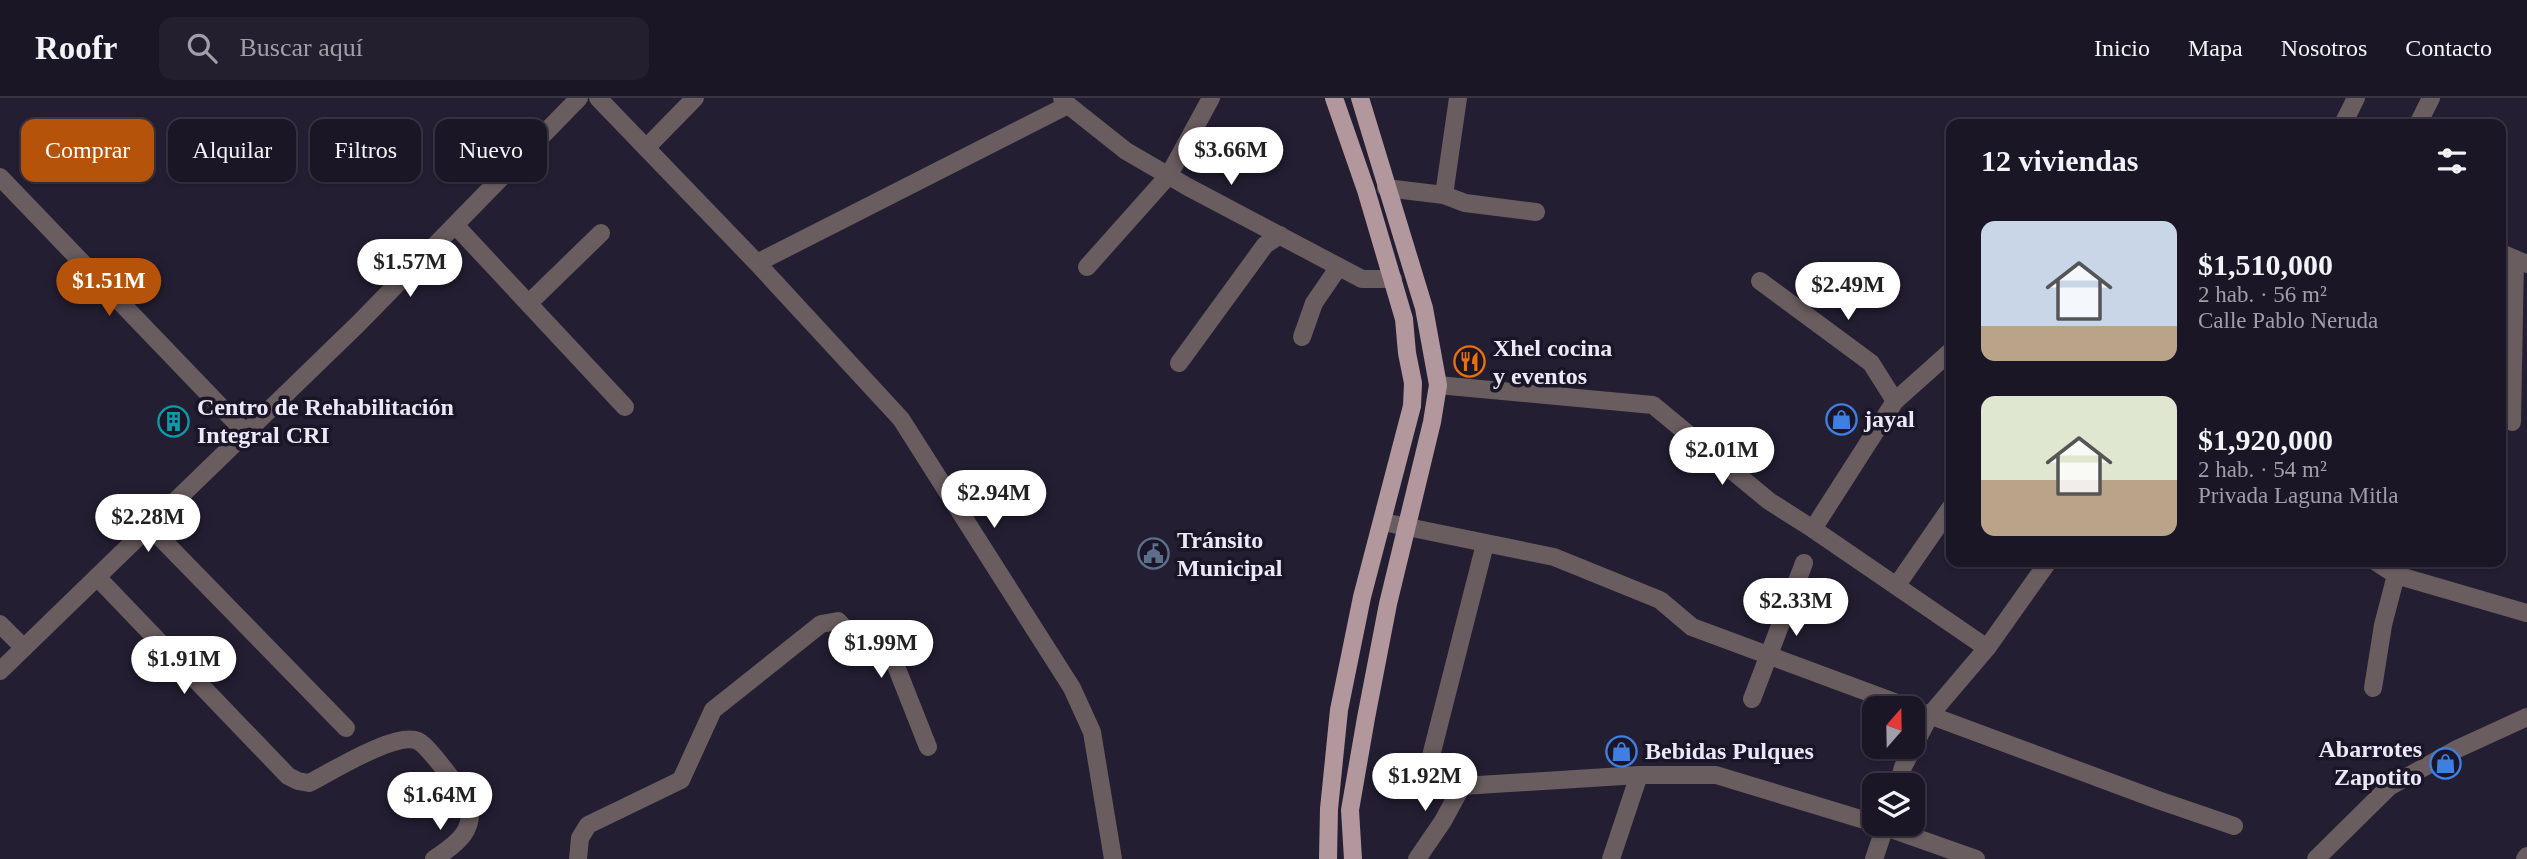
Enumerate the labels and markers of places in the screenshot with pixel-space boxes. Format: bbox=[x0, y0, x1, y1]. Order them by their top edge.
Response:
pin: $3.66M bbox=[1174, 127, 1288, 187]
pin: $1.57M bbox=[353, 240, 467, 299]
pin: $1.51M bbox=[52, 258, 166, 318]
pin: $2.49M bbox=[1791, 262, 1905, 322]
place label: Xhel cocina y eventos bbox=[1493, 335, 1612, 389]
restaurant icon: Xhel cocina y eventos bbox=[1453, 345, 1487, 379]
place label: Centro de Rehabilitación Integral CRI bbox=[197, 394, 454, 448]
shop icon: jayal bbox=[1824, 402, 1858, 436]
building icon: Centro de Rehabilitación Integral CRI bbox=[157, 404, 191, 438]
place label: jayal bbox=[1863, 406, 1915, 432]
pin: $2.01M bbox=[1665, 428, 1779, 487]
pin: $2.94M bbox=[937, 470, 1051, 530]
pin: $2.28M bbox=[91, 494, 205, 554]
place label: Tránsito Municipal bbox=[1177, 527, 1283, 581]
public building icon: Tránsito Municipal bbox=[1137, 537, 1171, 571]
pin: $2.33M bbox=[1739, 578, 1853, 638]
pin: $1.99M bbox=[824, 620, 938, 680]
pin: $1.91M bbox=[127, 636, 241, 696]
shop icon: Bebidas Pulques bbox=[1605, 734, 1639, 768]
place label: Abarrotes Zapotito bbox=[2318, 736, 2422, 790]
place label: Bebidas Pulques bbox=[1645, 738, 1814, 764]
shop icon: Abarrotes Zapotito bbox=[2428, 746, 2462, 780]
pin: $1.92M bbox=[1368, 754, 1482, 813]
pin: $1.64M bbox=[383, 772, 497, 832]

